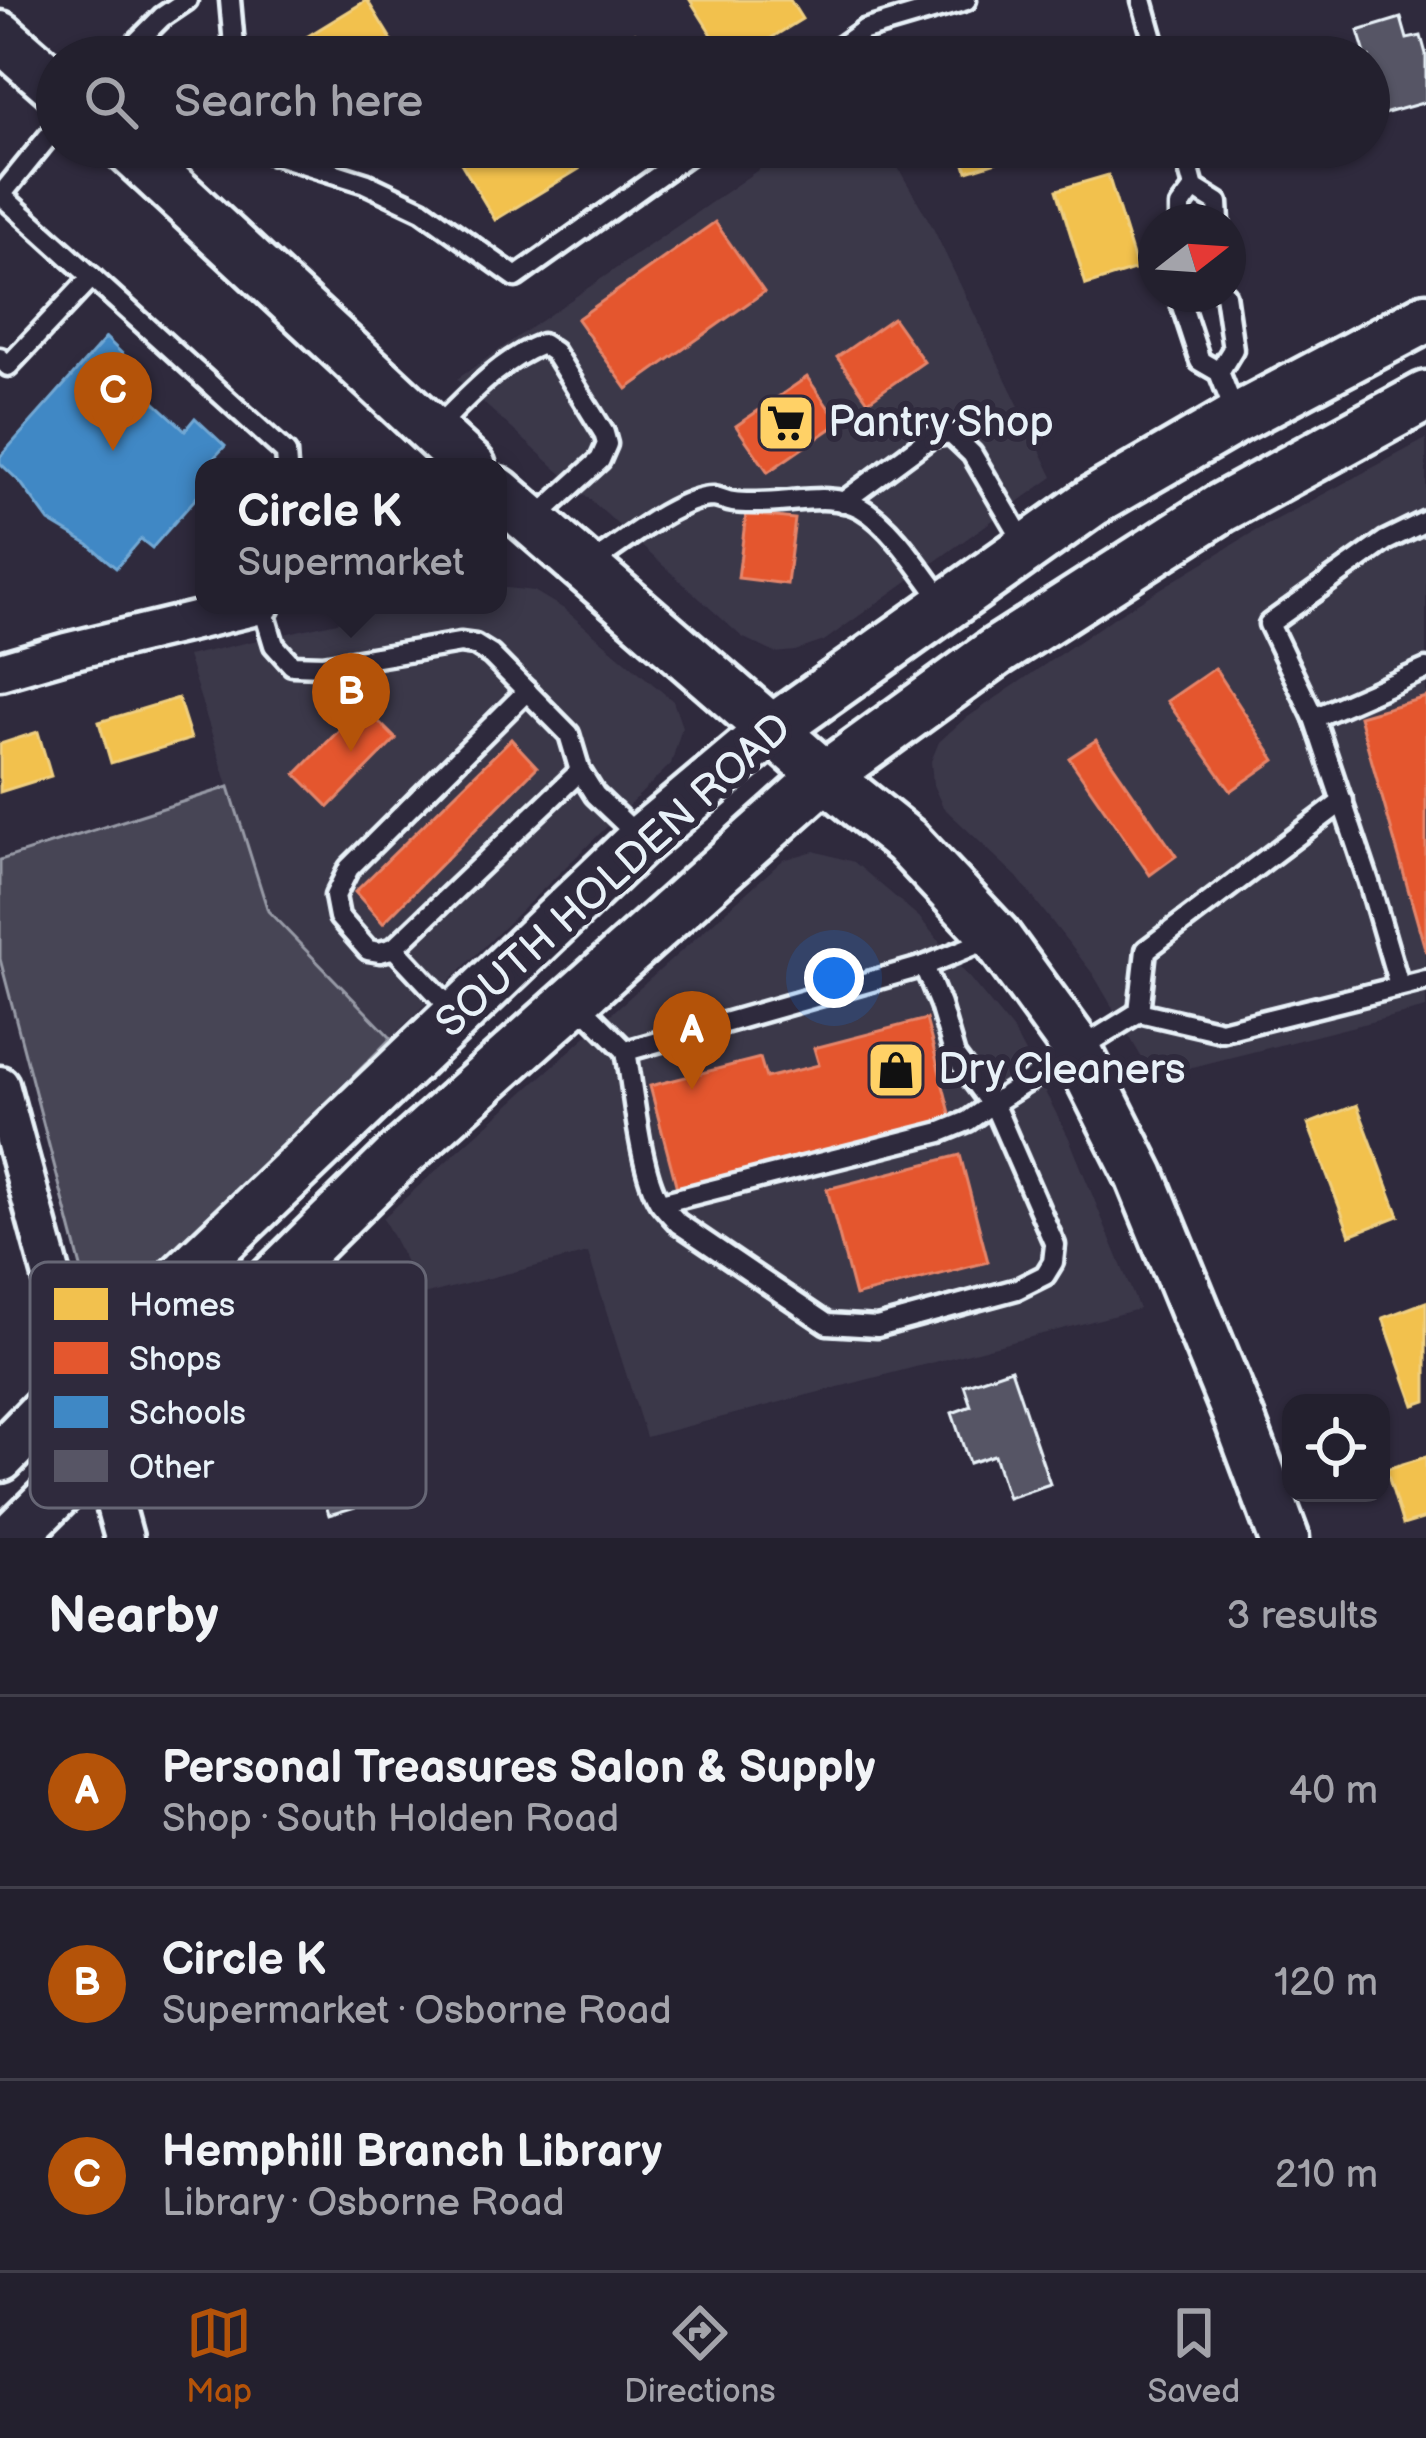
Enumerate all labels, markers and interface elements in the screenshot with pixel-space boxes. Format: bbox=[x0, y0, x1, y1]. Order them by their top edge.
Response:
search box bbox=[36, 36, 1390, 168]
icon: search bbox=[78, 69, 144, 135]
text: Search here bbox=[174, 75, 423, 130]
north arrow bbox=[1138, 204, 1246, 312]
pin: C bbox=[74, 352, 152, 451]
supermarket icon: Pantry Shop bbox=[755, 392, 817, 454]
place label: Pantry Shop bbox=[828, 398, 1054, 449]
popup bbox=[195, 458, 507, 614]
text: Circle K bbox=[237, 485, 402, 540]
text: Supermarket bbox=[237, 540, 465, 587]
pin: B bbox=[312, 653, 390, 752]
street label: SOUTH HOLDEN ROAD bbox=[426, 703, 802, 1049]
your location bbox=[804, 948, 864, 1008]
pin: A bbox=[653, 991, 731, 1090]
shop icon: Dry Cleaners bbox=[865, 1039, 927, 1101]
place label: Dry Cleaners bbox=[938, 1045, 1186, 1096]
legend bbox=[30, 1262, 426, 1508]
text: Homes bbox=[129, 1286, 235, 1326]
text: Shops bbox=[129, 1340, 221, 1380]
text: Schools bbox=[129, 1394, 246, 1434]
map controls bbox=[1282, 1394, 1390, 1502]
button: locate bbox=[1282, 1394, 1390, 1502]
text: Other bbox=[129, 1448, 215, 1488]
text: Nearby bbox=[48, 1586, 219, 1647]
text: 3 results bbox=[1226, 1593, 1378, 1640]
text: Personal Treasures Salon & Supply bbox=[162, 1741, 875, 1796]
text: A bbox=[75, 1768, 99, 1815]
text: 40 m bbox=[1288, 1768, 1378, 1815]
text: Shop · South Holden Road bbox=[162, 1796, 619, 1843]
text: Circle K bbox=[162, 1933, 326, 1988]
text: B bbox=[73, 1960, 101, 2007]
text: 120 m bbox=[1274, 1960, 1378, 2007]
text: Supermarket · Osborne Road bbox=[162, 1988, 672, 2035]
text: Hemphill Branch Library bbox=[162, 2125, 662, 2180]
text: C bbox=[73, 2152, 101, 2199]
text: 210 m bbox=[1275, 2152, 1378, 2199]
text: Library · Osborne Road bbox=[162, 2180, 565, 2227]
tab: Map bbox=[186, 2300, 252, 2412]
tab: Directions bbox=[624, 2300, 776, 2412]
tab: Saved bbox=[1147, 2300, 1240, 2412]

